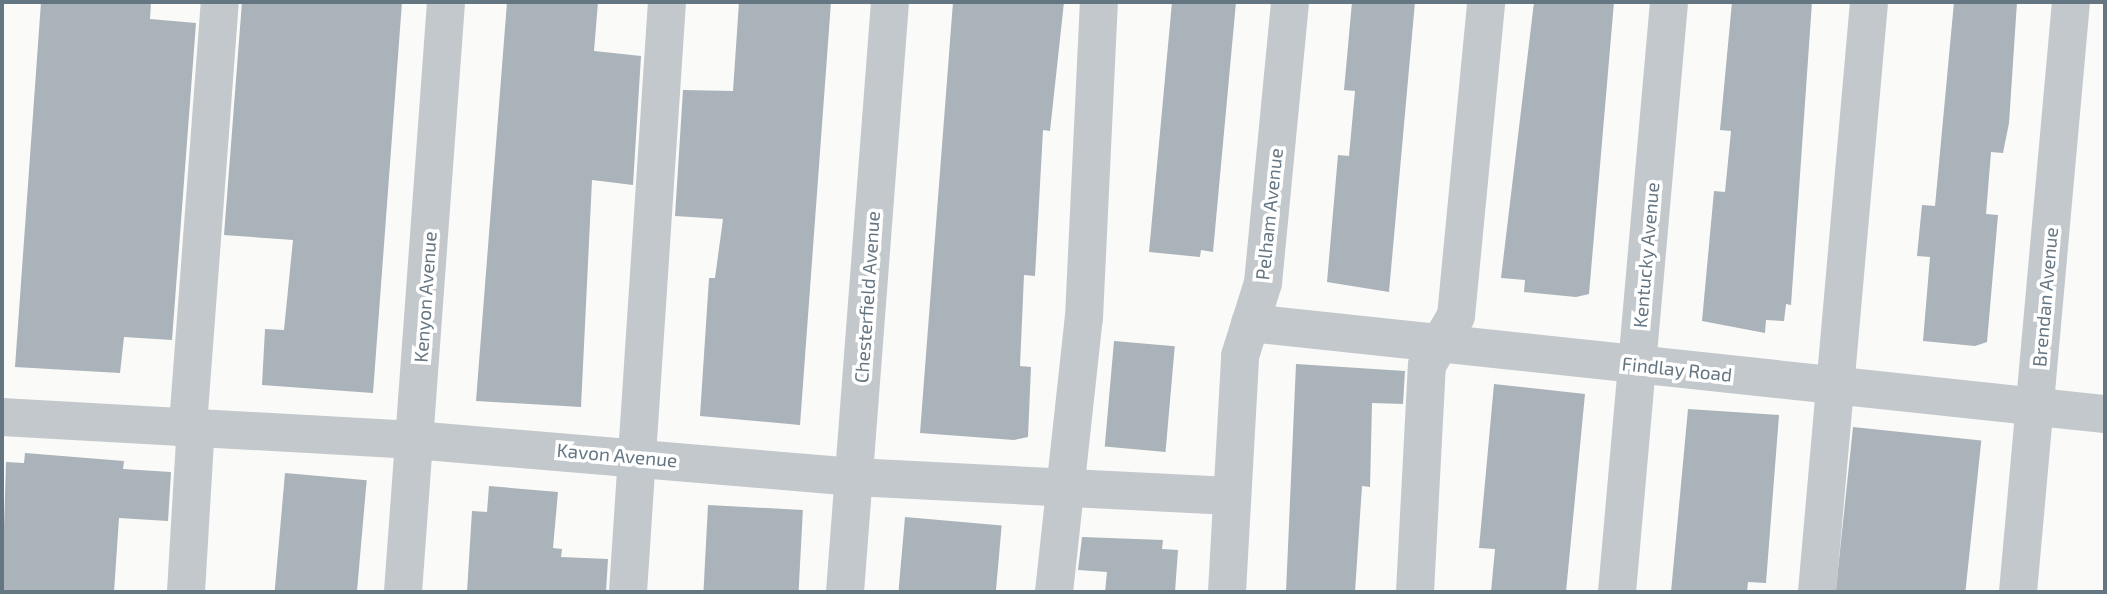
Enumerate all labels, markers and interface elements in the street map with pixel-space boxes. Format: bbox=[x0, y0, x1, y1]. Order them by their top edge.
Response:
street label: Pelham Avenue bbox=[1251, 147, 1287, 281]
street label: Kentucky Avenue bbox=[1628, 181, 1664, 329]
street label: Chesterfield Avenue bbox=[850, 210, 884, 384]
street label: Brendan Avenue bbox=[2028, 226, 2062, 368]
street label: Kenyon Avenue bbox=[409, 230, 441, 364]
street label: Findlay Road bbox=[1621, 352, 1733, 386]
street label: Kavon Avenue bbox=[556, 438, 678, 472]

